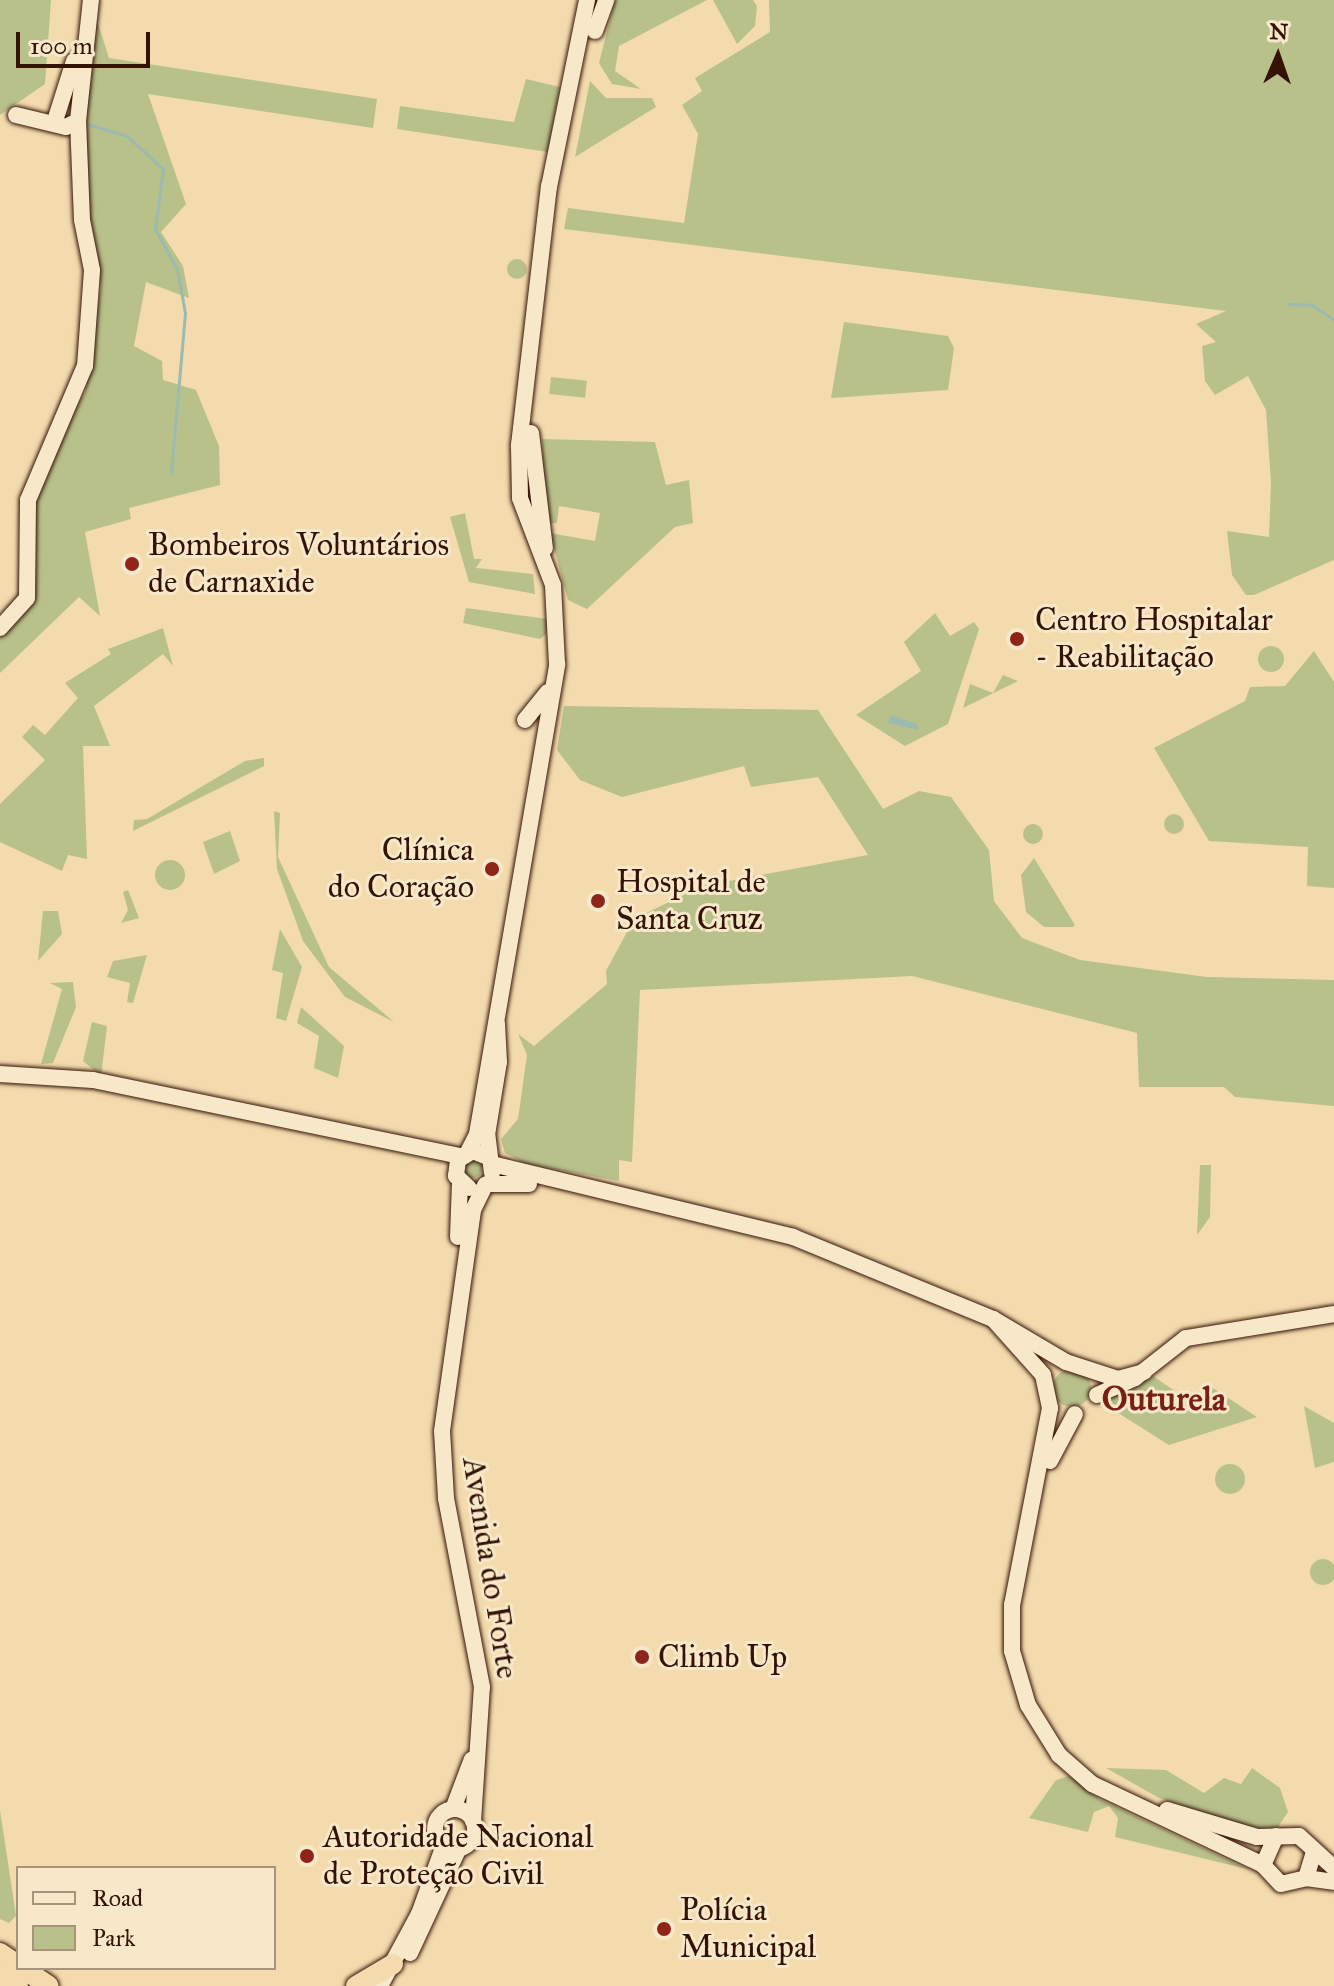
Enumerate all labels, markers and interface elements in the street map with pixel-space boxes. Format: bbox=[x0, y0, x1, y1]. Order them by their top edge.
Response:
scale bar bbox=[20, 16, 154, 66]
north arrow bbox=[1238, 16, 1318, 96]
text: N bbox=[1269, 18, 1289, 45]
text: 100 m bbox=[30, 31, 93, 61]
place label: Bombeiros Voluntários de Carnaxide bbox=[148, 527, 449, 602]
marker: Bombeiros Voluntários de Carnaxide bbox=[123, 555, 141, 573]
place label: Centro Hospitalar - Reabilitação bbox=[1035, 602, 1273, 677]
marker: Centro Hospitalar - Reabilitação bbox=[1006, 628, 1028, 650]
place label: Clínica do Coração bbox=[328, 832, 474, 907]
marker: Clínica do Coração bbox=[481, 858, 503, 880]
place label: Hospital de Santa Cruz bbox=[616, 864, 766, 939]
marker: Hospital de Santa Cruz bbox=[587, 890, 609, 912]
district label: Outurela bbox=[1102, 1379, 1226, 1419]
street label: Avenida do Forte bbox=[454, 1455, 526, 1681]
place label: Climb Up bbox=[658, 1638, 787, 1676]
marker: Climb Up bbox=[633, 1648, 651, 1666]
place label: Autoridade Nacional de Proteção Civil bbox=[323, 1819, 593, 1894]
marker: Autoridade Nacional de Proteção Civil bbox=[298, 1847, 316, 1865]
legend bbox=[16, 1866, 276, 1970]
text: Road bbox=[92, 1883, 143, 1913]
place label: Polícia Municipal bbox=[680, 1892, 816, 1967]
marker: Polícia Municipal bbox=[655, 1920, 673, 1938]
text: Park bbox=[92, 1923, 135, 1953]

